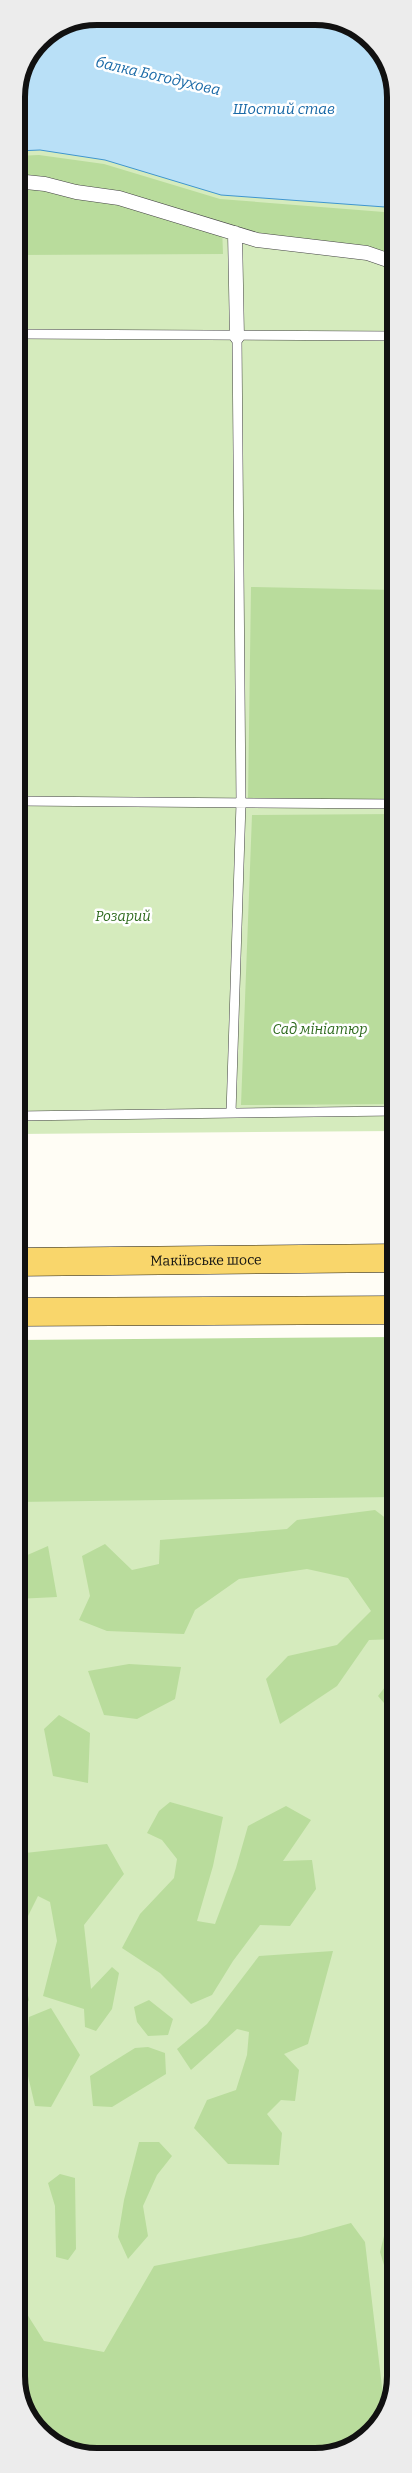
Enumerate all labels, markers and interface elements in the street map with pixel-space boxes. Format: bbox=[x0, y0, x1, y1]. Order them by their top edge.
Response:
water label: балка Богодухова bbox=[94, 53, 222, 99]
water label: Шостий став bbox=[233, 100, 335, 118]
park label: Розарий bbox=[95, 908, 151, 925]
park label: Сад мініатюр bbox=[273, 1021, 367, 1038]
street label: Макіївське шосе bbox=[150, 1251, 262, 1269]

